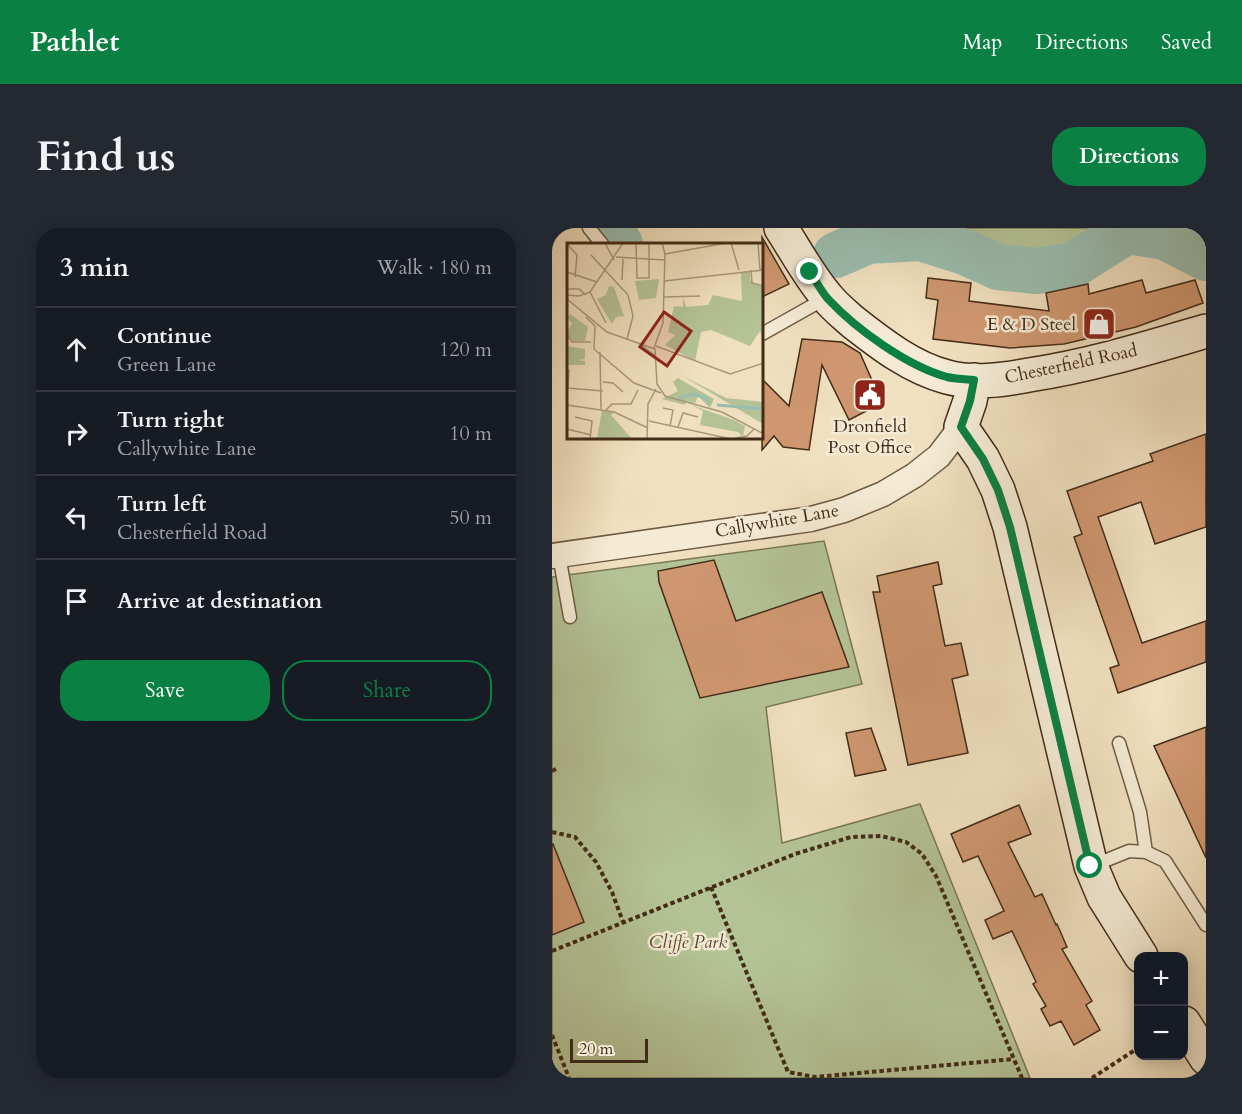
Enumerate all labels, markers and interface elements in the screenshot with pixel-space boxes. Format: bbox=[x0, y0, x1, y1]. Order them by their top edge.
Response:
text: Pathlet bbox=[30, 23, 119, 61]
text: Map bbox=[962, 28, 1002, 57]
text: Directions bbox=[1035, 28, 1128, 57]
text: Saved bbox=[1161, 28, 1212, 57]
button: Directions bbox=[1052, 127, 1206, 186]
text: Find us bbox=[36, 128, 176, 185]
inset map bbox=[567, 243, 764, 440]
text: 3 min bbox=[60, 250, 129, 285]
text: Walk · 180 m bbox=[377, 254, 492, 281]
route end bbox=[796, 258, 822, 284]
shop icon: E & D Steel bbox=[1081, 306, 1117, 342]
place label: E & D Steel bbox=[987, 312, 1076, 337]
text: Continue bbox=[117, 321, 212, 351]
icon: ahead bbox=[60, 333, 93, 366]
text: 120 m bbox=[439, 336, 492, 363]
street label: Chesterfield Road bbox=[1002, 338, 1140, 390]
text: Green Lane bbox=[117, 351, 216, 378]
public building icon: Dronfield Post Office bbox=[852, 377, 888, 413]
text: Turn right bbox=[117, 405, 224, 435]
place label: Dronfield Post Office bbox=[828, 414, 912, 460]
icon: right bbox=[60, 417, 93, 450]
text: 10 m bbox=[449, 420, 492, 447]
text: Callywhite Lane bbox=[117, 435, 256, 462]
text: Turn left bbox=[117, 489, 206, 519]
street label: Callywhite Lane bbox=[713, 498, 841, 544]
icon: left bbox=[60, 501, 93, 534]
text: 50 m bbox=[449, 504, 492, 531]
text: Chesterfield Road bbox=[117, 519, 267, 546]
icon: arrive bbox=[60, 585, 93, 618]
text: Arrive at destination bbox=[117, 586, 322, 616]
button: Save bbox=[60, 660, 270, 721]
button: Share bbox=[282, 660, 492, 721]
route start bbox=[1076, 852, 1102, 878]
park label: Cliffe Park bbox=[649, 930, 727, 955]
map controls bbox=[1134, 952, 1188, 1060]
button: + bbox=[1134, 952, 1188, 1006]
button: − bbox=[1134, 1006, 1188, 1060]
scale bar bbox=[570, 1036, 648, 1064]
text: 20 m bbox=[579, 1038, 613, 1060]

